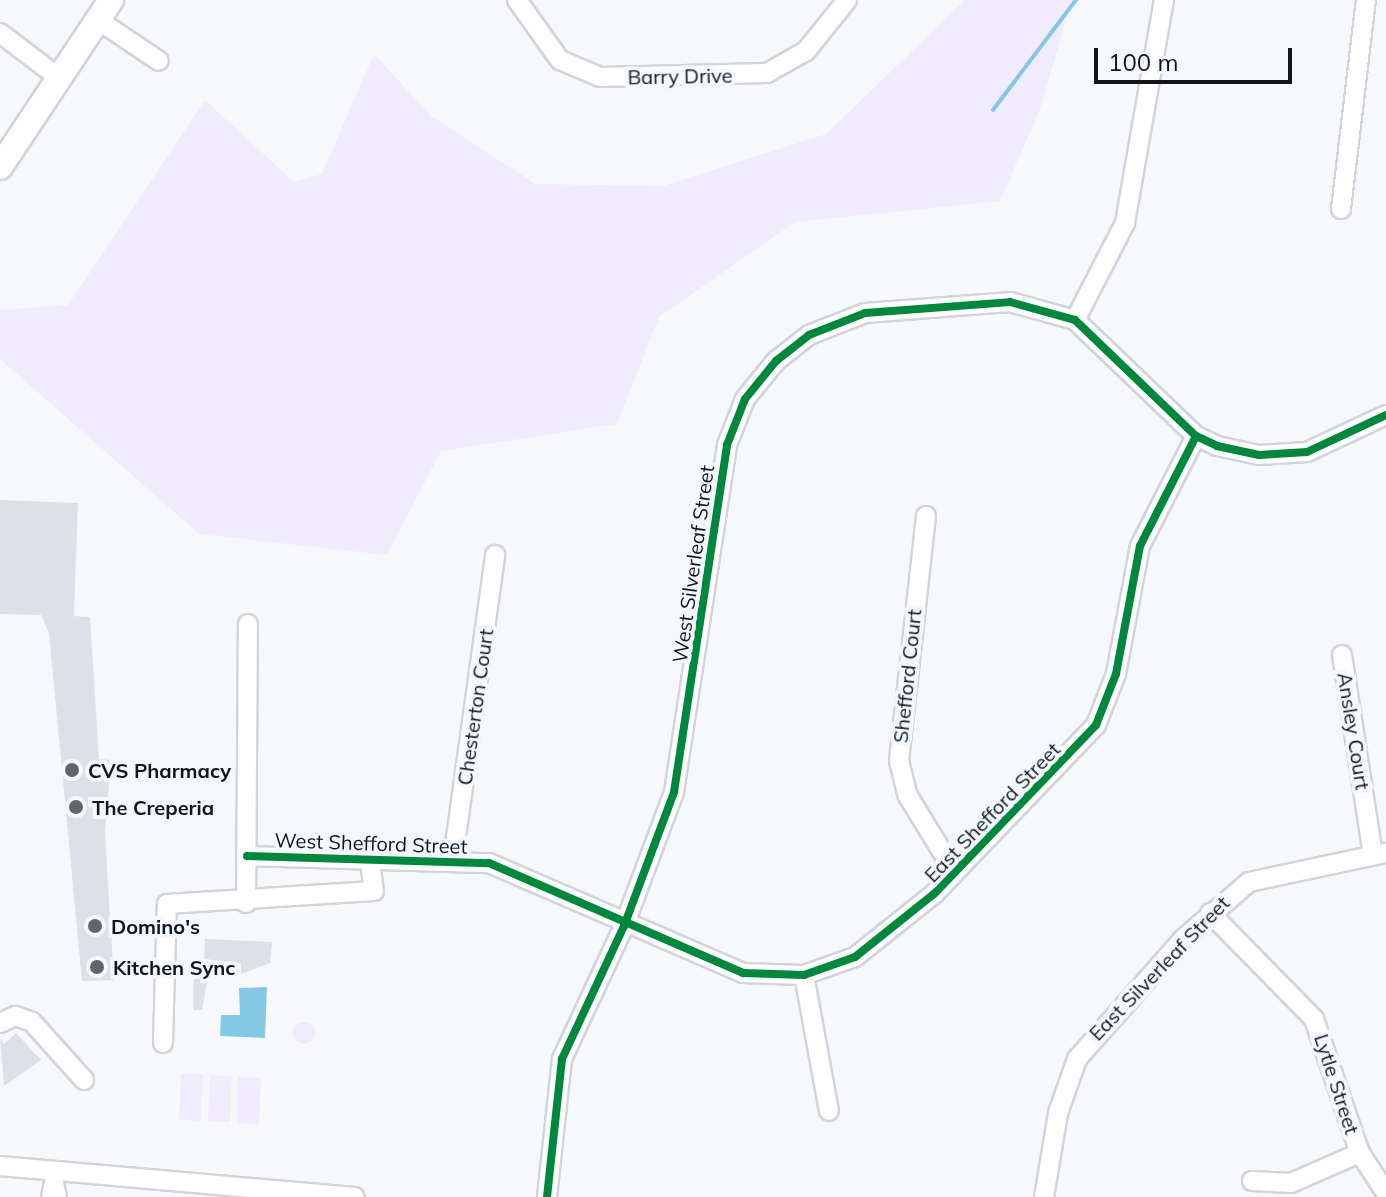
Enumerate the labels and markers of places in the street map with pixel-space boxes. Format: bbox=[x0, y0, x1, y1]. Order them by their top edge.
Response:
place label: CVS Pharmacy bbox=[88, 758, 231, 782]
marker: CVS Pharmacy bbox=[63, 761, 81, 779]
place label: The Creperia bbox=[92, 795, 214, 819]
marker: The Creperia bbox=[67, 798, 85, 816]
place label: Domino's bbox=[111, 914, 200, 938]
marker: Domino's bbox=[86, 917, 104, 935]
place label: Kitchen Sync bbox=[113, 955, 235, 979]
marker: Kitchen Sync bbox=[88, 958, 106, 976]

